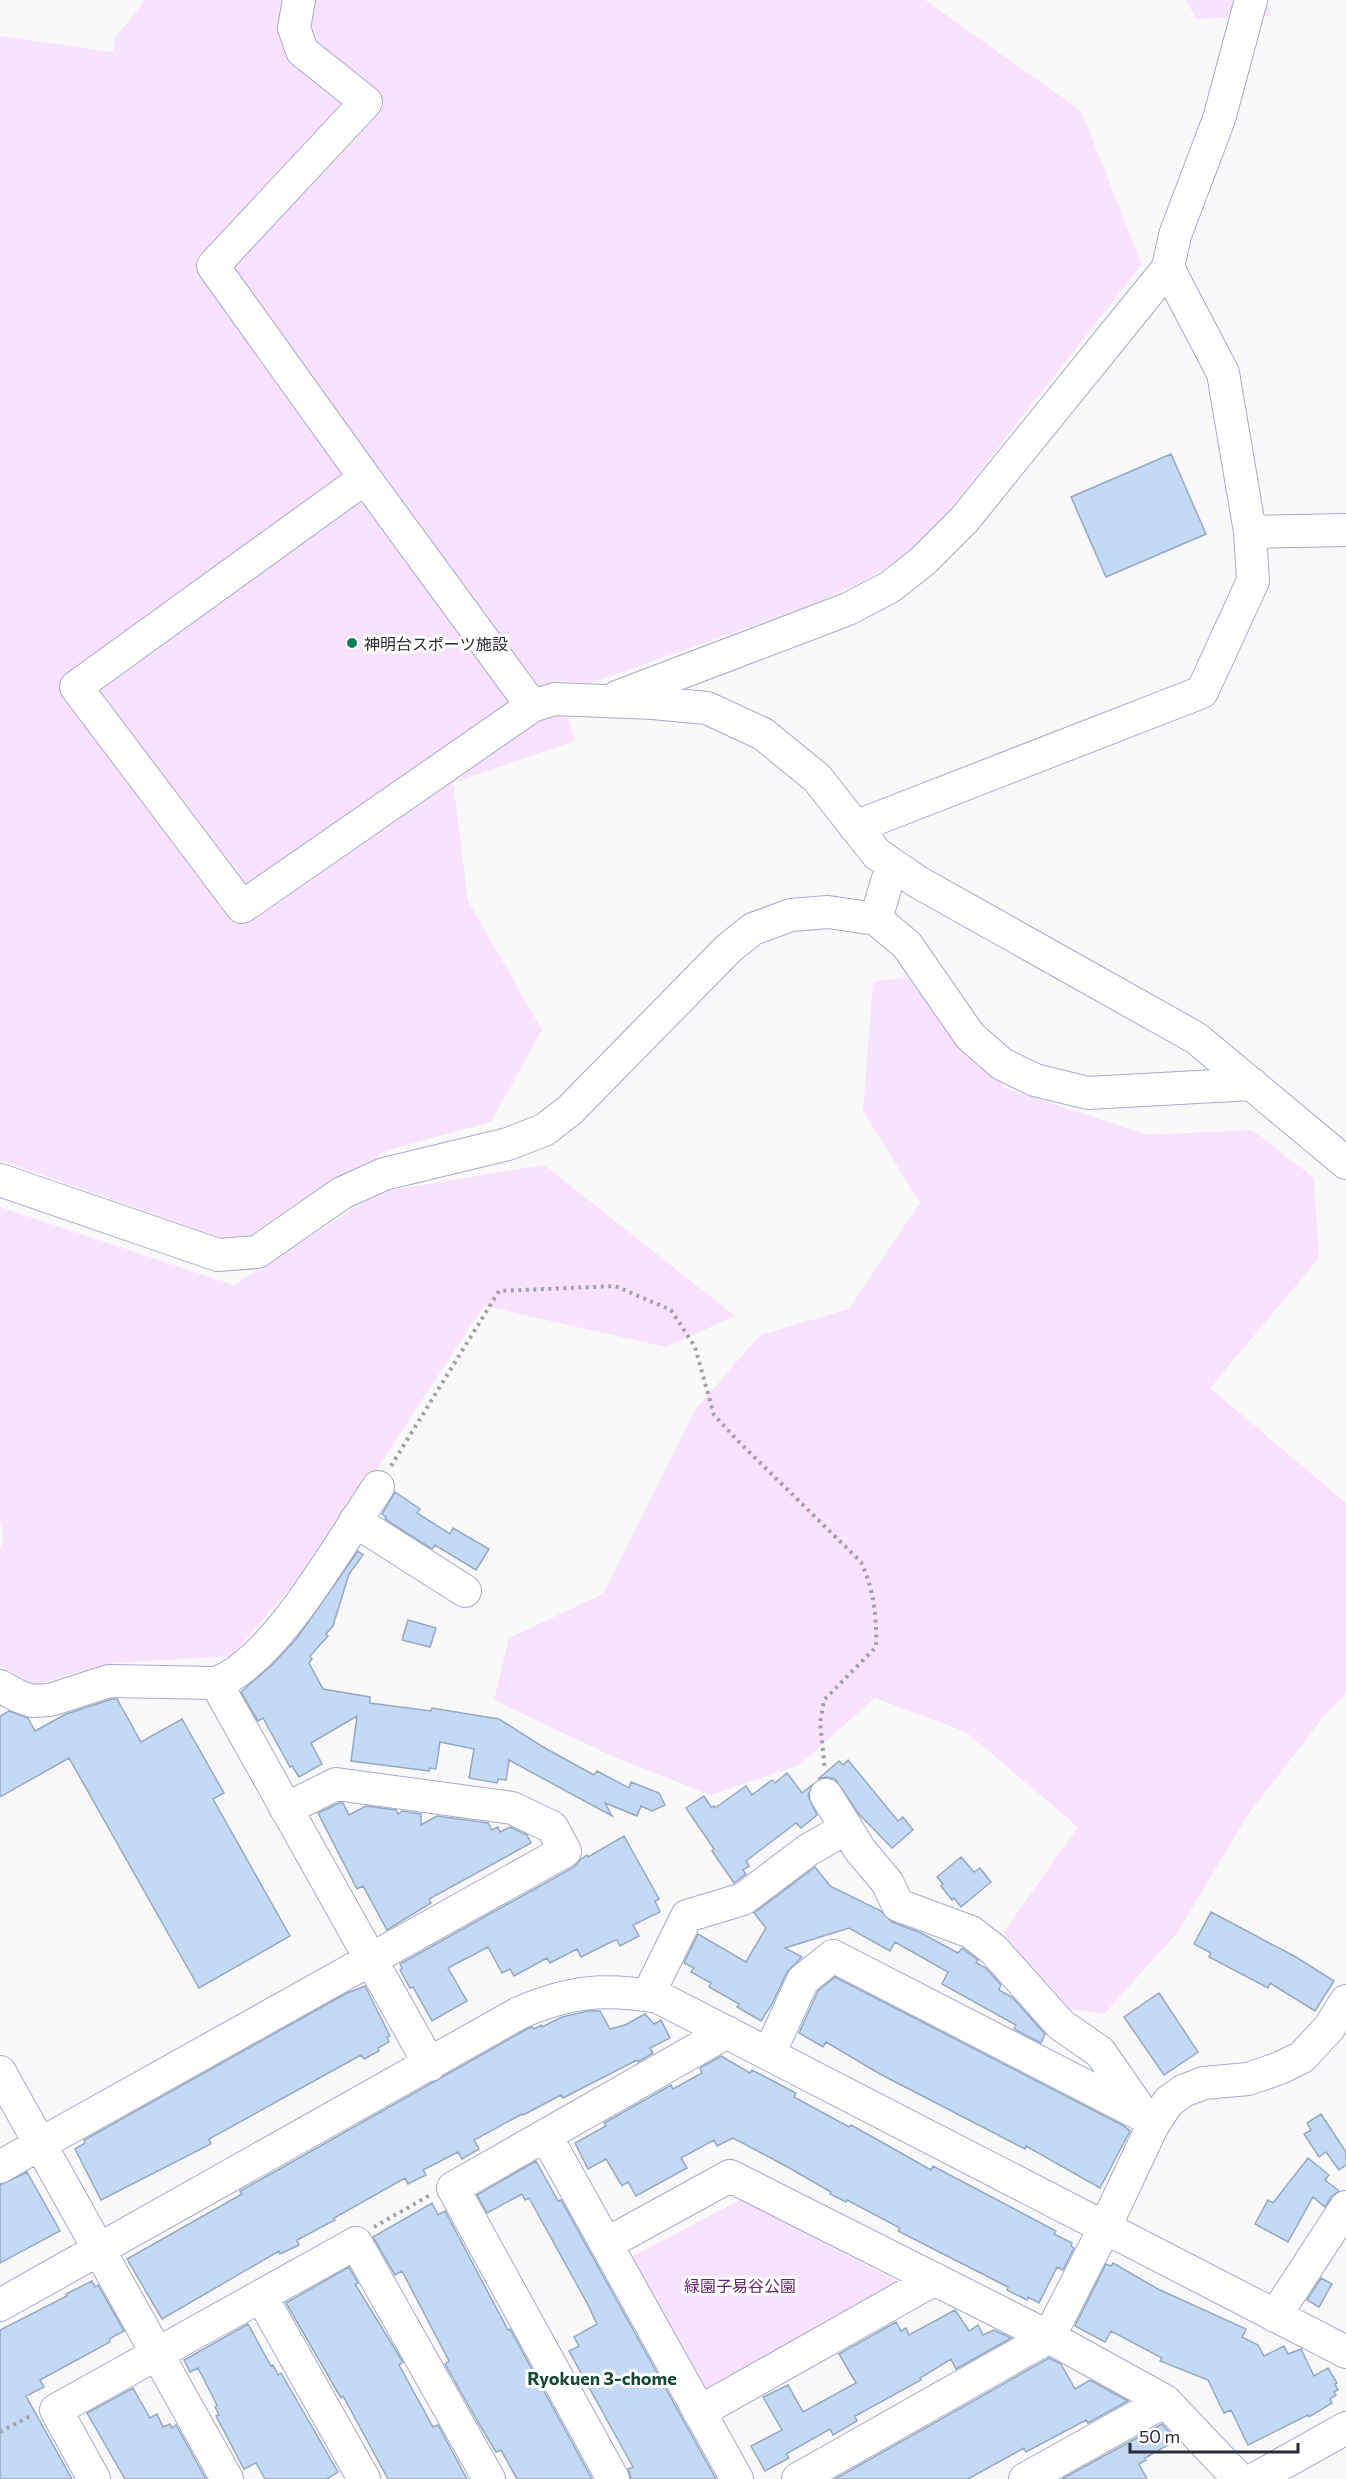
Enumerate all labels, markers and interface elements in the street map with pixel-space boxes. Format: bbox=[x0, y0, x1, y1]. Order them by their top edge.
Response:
place label: 神明台スポーツ施設 bbox=[364, 634, 508, 653]
marker: 神明台スポーツ施設 bbox=[345, 636, 359, 650]
park label: 緑園子易谷公園 bbox=[684, 2276, 796, 2295]
district label: Ryokuen 3-chome bbox=[527, 2367, 677, 2389]
scale bar bbox=[1130, 2416, 1298, 2454]
text: 50 m bbox=[1139, 2425, 1180, 2447]

